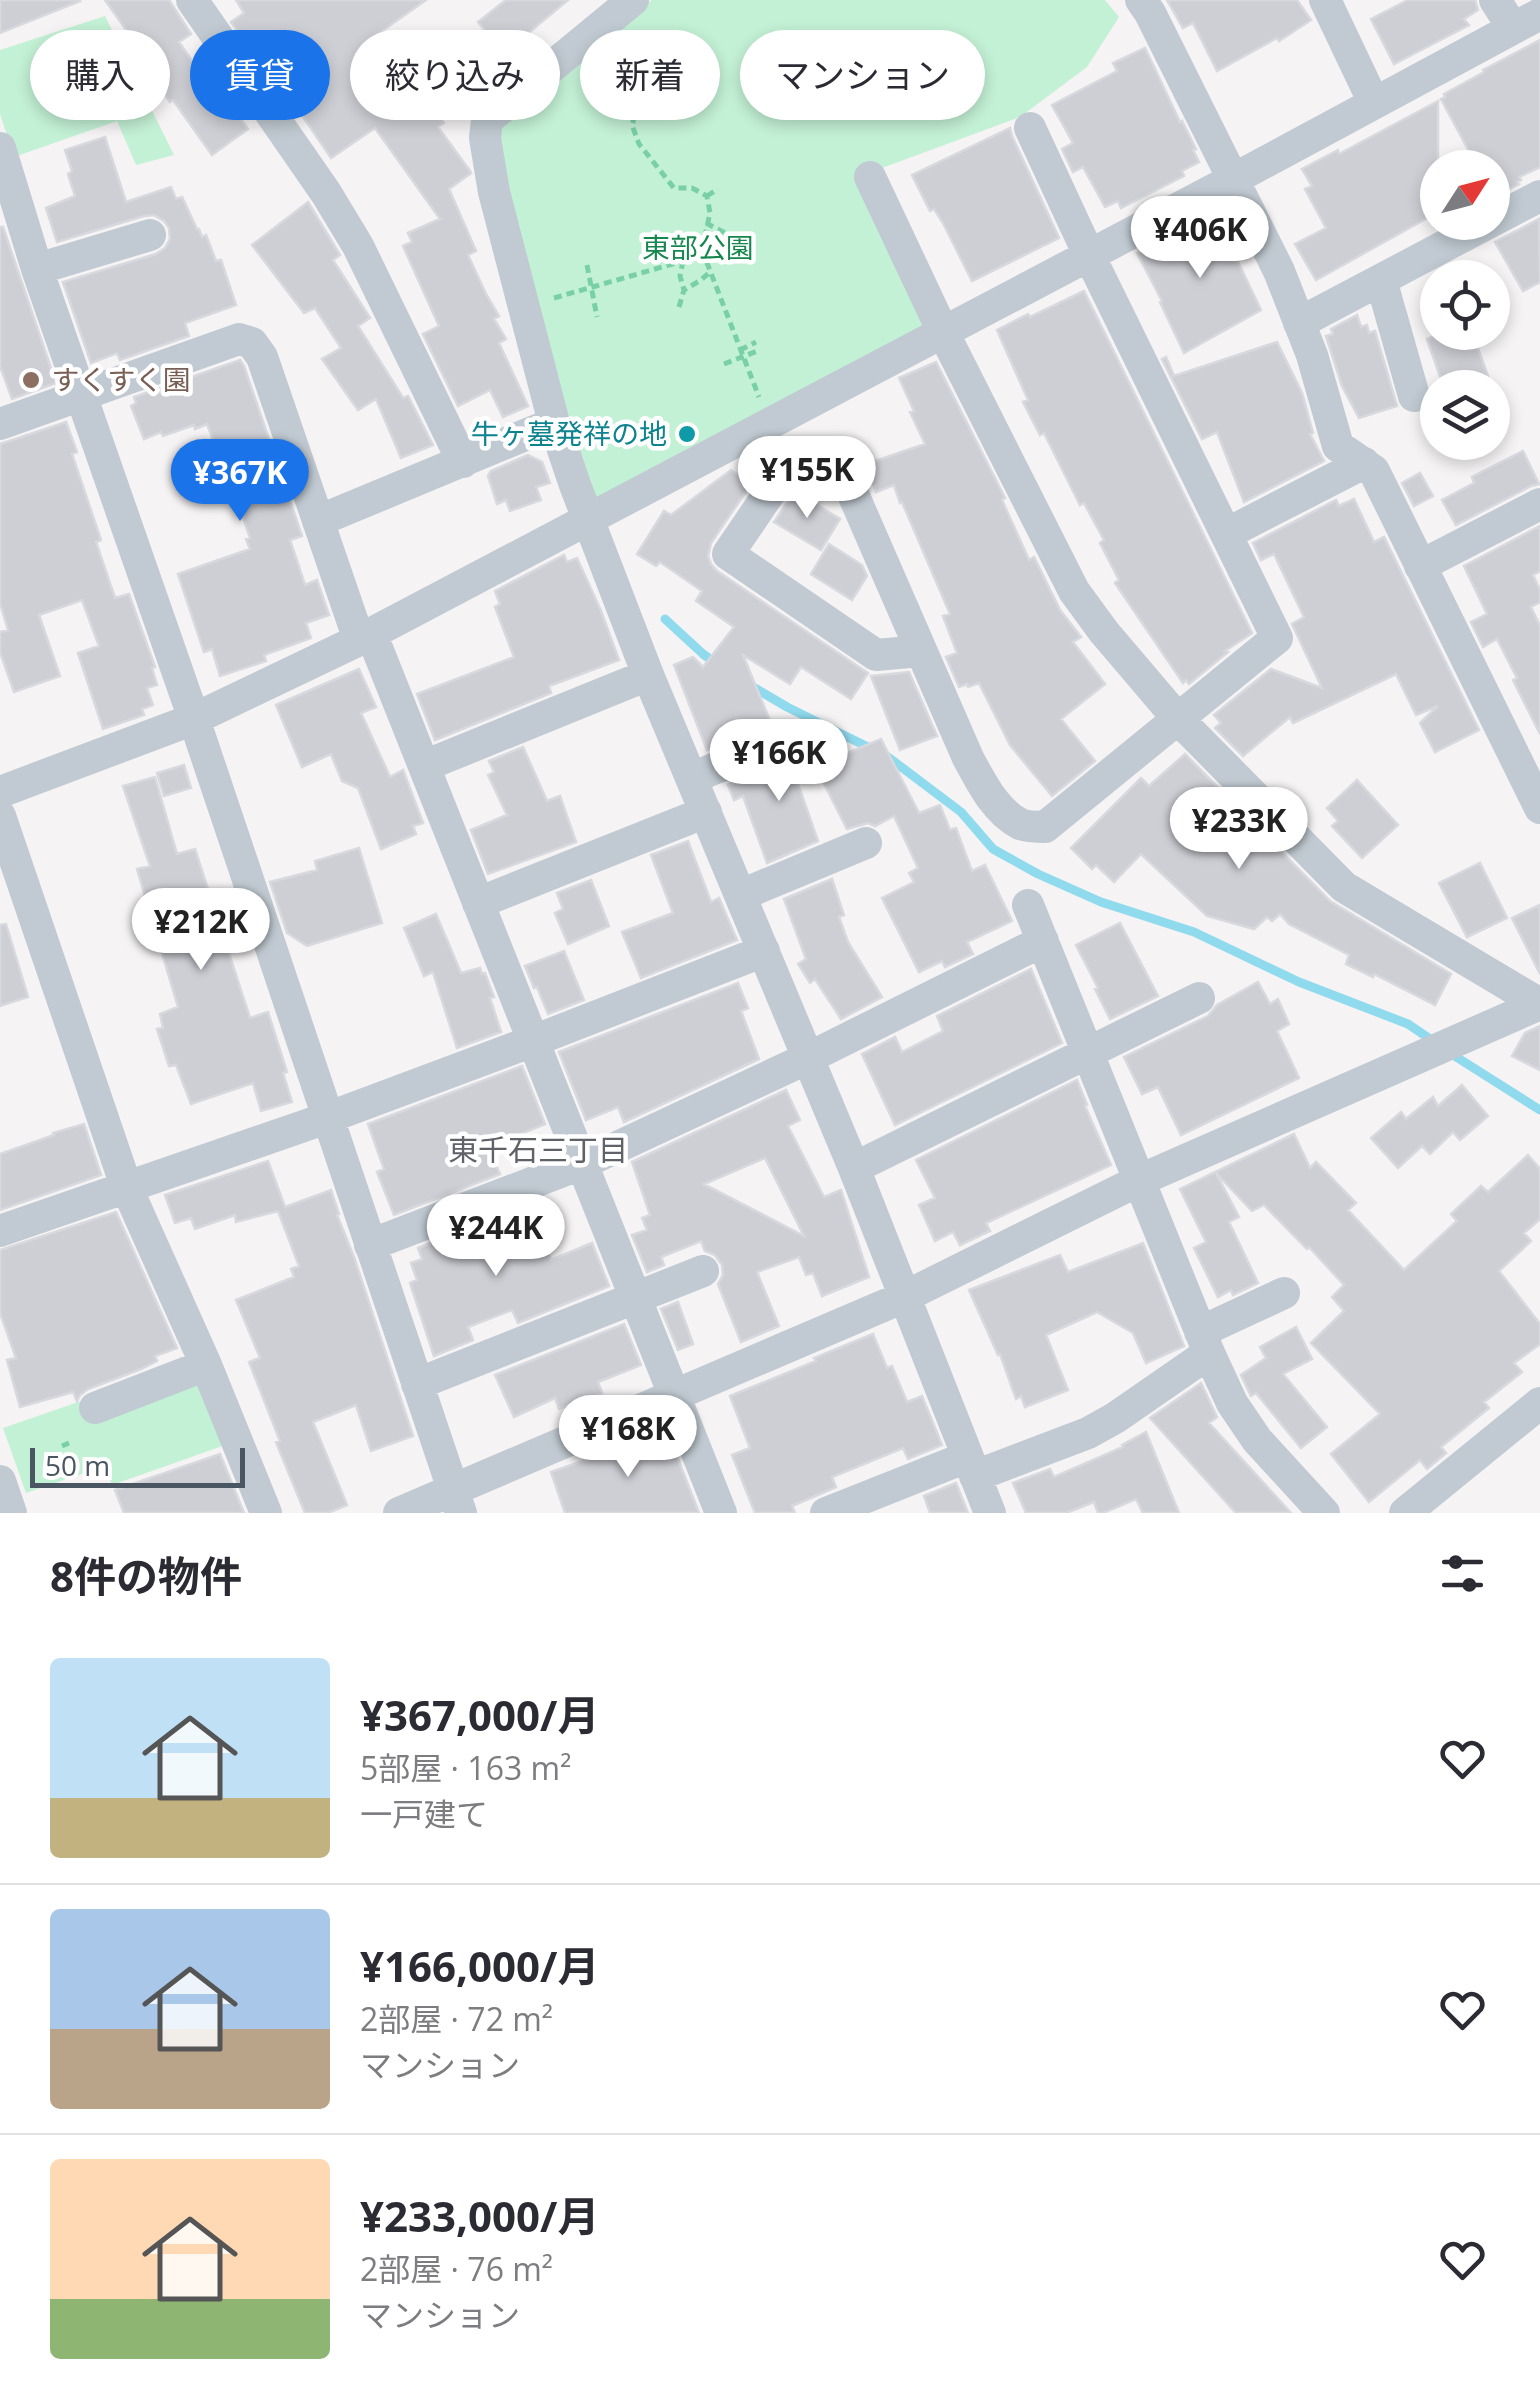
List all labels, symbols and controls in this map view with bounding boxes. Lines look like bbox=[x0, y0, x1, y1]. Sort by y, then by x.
chip: 購入 bbox=[30, 30, 170, 120]
chip: 賃貸 bbox=[190, 30, 330, 120]
chip: 絞り込み bbox=[350, 30, 560, 120]
chip: 新着 bbox=[580, 30, 720, 120]
chip: マンション bbox=[740, 30, 985, 120]
north arrow bbox=[1420, 150, 1510, 240]
map controls bbox=[1420, 150, 1510, 460]
pin: ¥406K bbox=[1130, 196, 1270, 281]
text: ¥406K bbox=[1153, 207, 1247, 250]
park label: 東部公園 bbox=[642, 228, 754, 266]
button: locate bbox=[1420, 260, 1510, 350]
place label: すくすく園 bbox=[51, 360, 191, 398]
marker: すくすく園 bbox=[20, 369, 42, 391]
button: layers bbox=[1420, 370, 1510, 460]
place label: 牛ヶ墓発祥の地 bbox=[471, 414, 667, 452]
marker: 牛ヶ墓発祥の地 bbox=[676, 423, 698, 445]
pin: ¥155K bbox=[737, 436, 877, 521]
pin: ¥367K bbox=[170, 439, 310, 524]
text: ¥155K bbox=[760, 447, 854, 490]
text: ¥367K bbox=[193, 450, 287, 493]
pin: ¥166K bbox=[709, 719, 849, 804]
text: ¥166K bbox=[732, 730, 826, 773]
pin: ¥233K bbox=[1169, 787, 1309, 872]
text: ¥233K bbox=[1192, 798, 1286, 841]
pin: ¥212K bbox=[131, 888, 271, 973]
text: ¥212K bbox=[154, 899, 248, 942]
district label: 東千石三丁目 bbox=[448, 1129, 628, 1170]
pin: ¥244K bbox=[426, 1194, 566, 1279]
text: ¥244K bbox=[449, 1205, 543, 1248]
pin: ¥168K bbox=[558, 1395, 698, 1480]
text: ¥168K bbox=[581, 1406, 675, 1449]
scale bar bbox=[30, 1443, 245, 1488]
text: 50 m bbox=[45, 1446, 110, 1484]
icon: filters bbox=[1435, 1546, 1490, 1601]
text: 8件の物件 bbox=[50, 1547, 242, 1604]
text: ¥367,000/月 bbox=[360, 1686, 599, 1743]
icon: home bbox=[130, 1698, 250, 1818]
icon: heart bbox=[1435, 1731, 1490, 1786]
text: 5部屋 · 163 m² bbox=[360, 1746, 571, 1789]
text: 一戸建て bbox=[360, 1792, 488, 1835]
text: ¥166,000/月 bbox=[360, 1937, 599, 1994]
icon: home bbox=[130, 1949, 250, 2069]
icon: heart bbox=[1435, 1982, 1490, 2037]
text: 2部屋 · 72 m² bbox=[360, 1997, 553, 2040]
text: マンション bbox=[360, 2043, 520, 2086]
text: ¥233,000/月 bbox=[360, 2187, 599, 2244]
icon: home bbox=[130, 2199, 250, 2319]
icon: heart bbox=[1435, 2232, 1490, 2287]
text: 2部屋 · 76 m² bbox=[360, 2247, 553, 2290]
text: マンション bbox=[360, 2293, 520, 2336]

